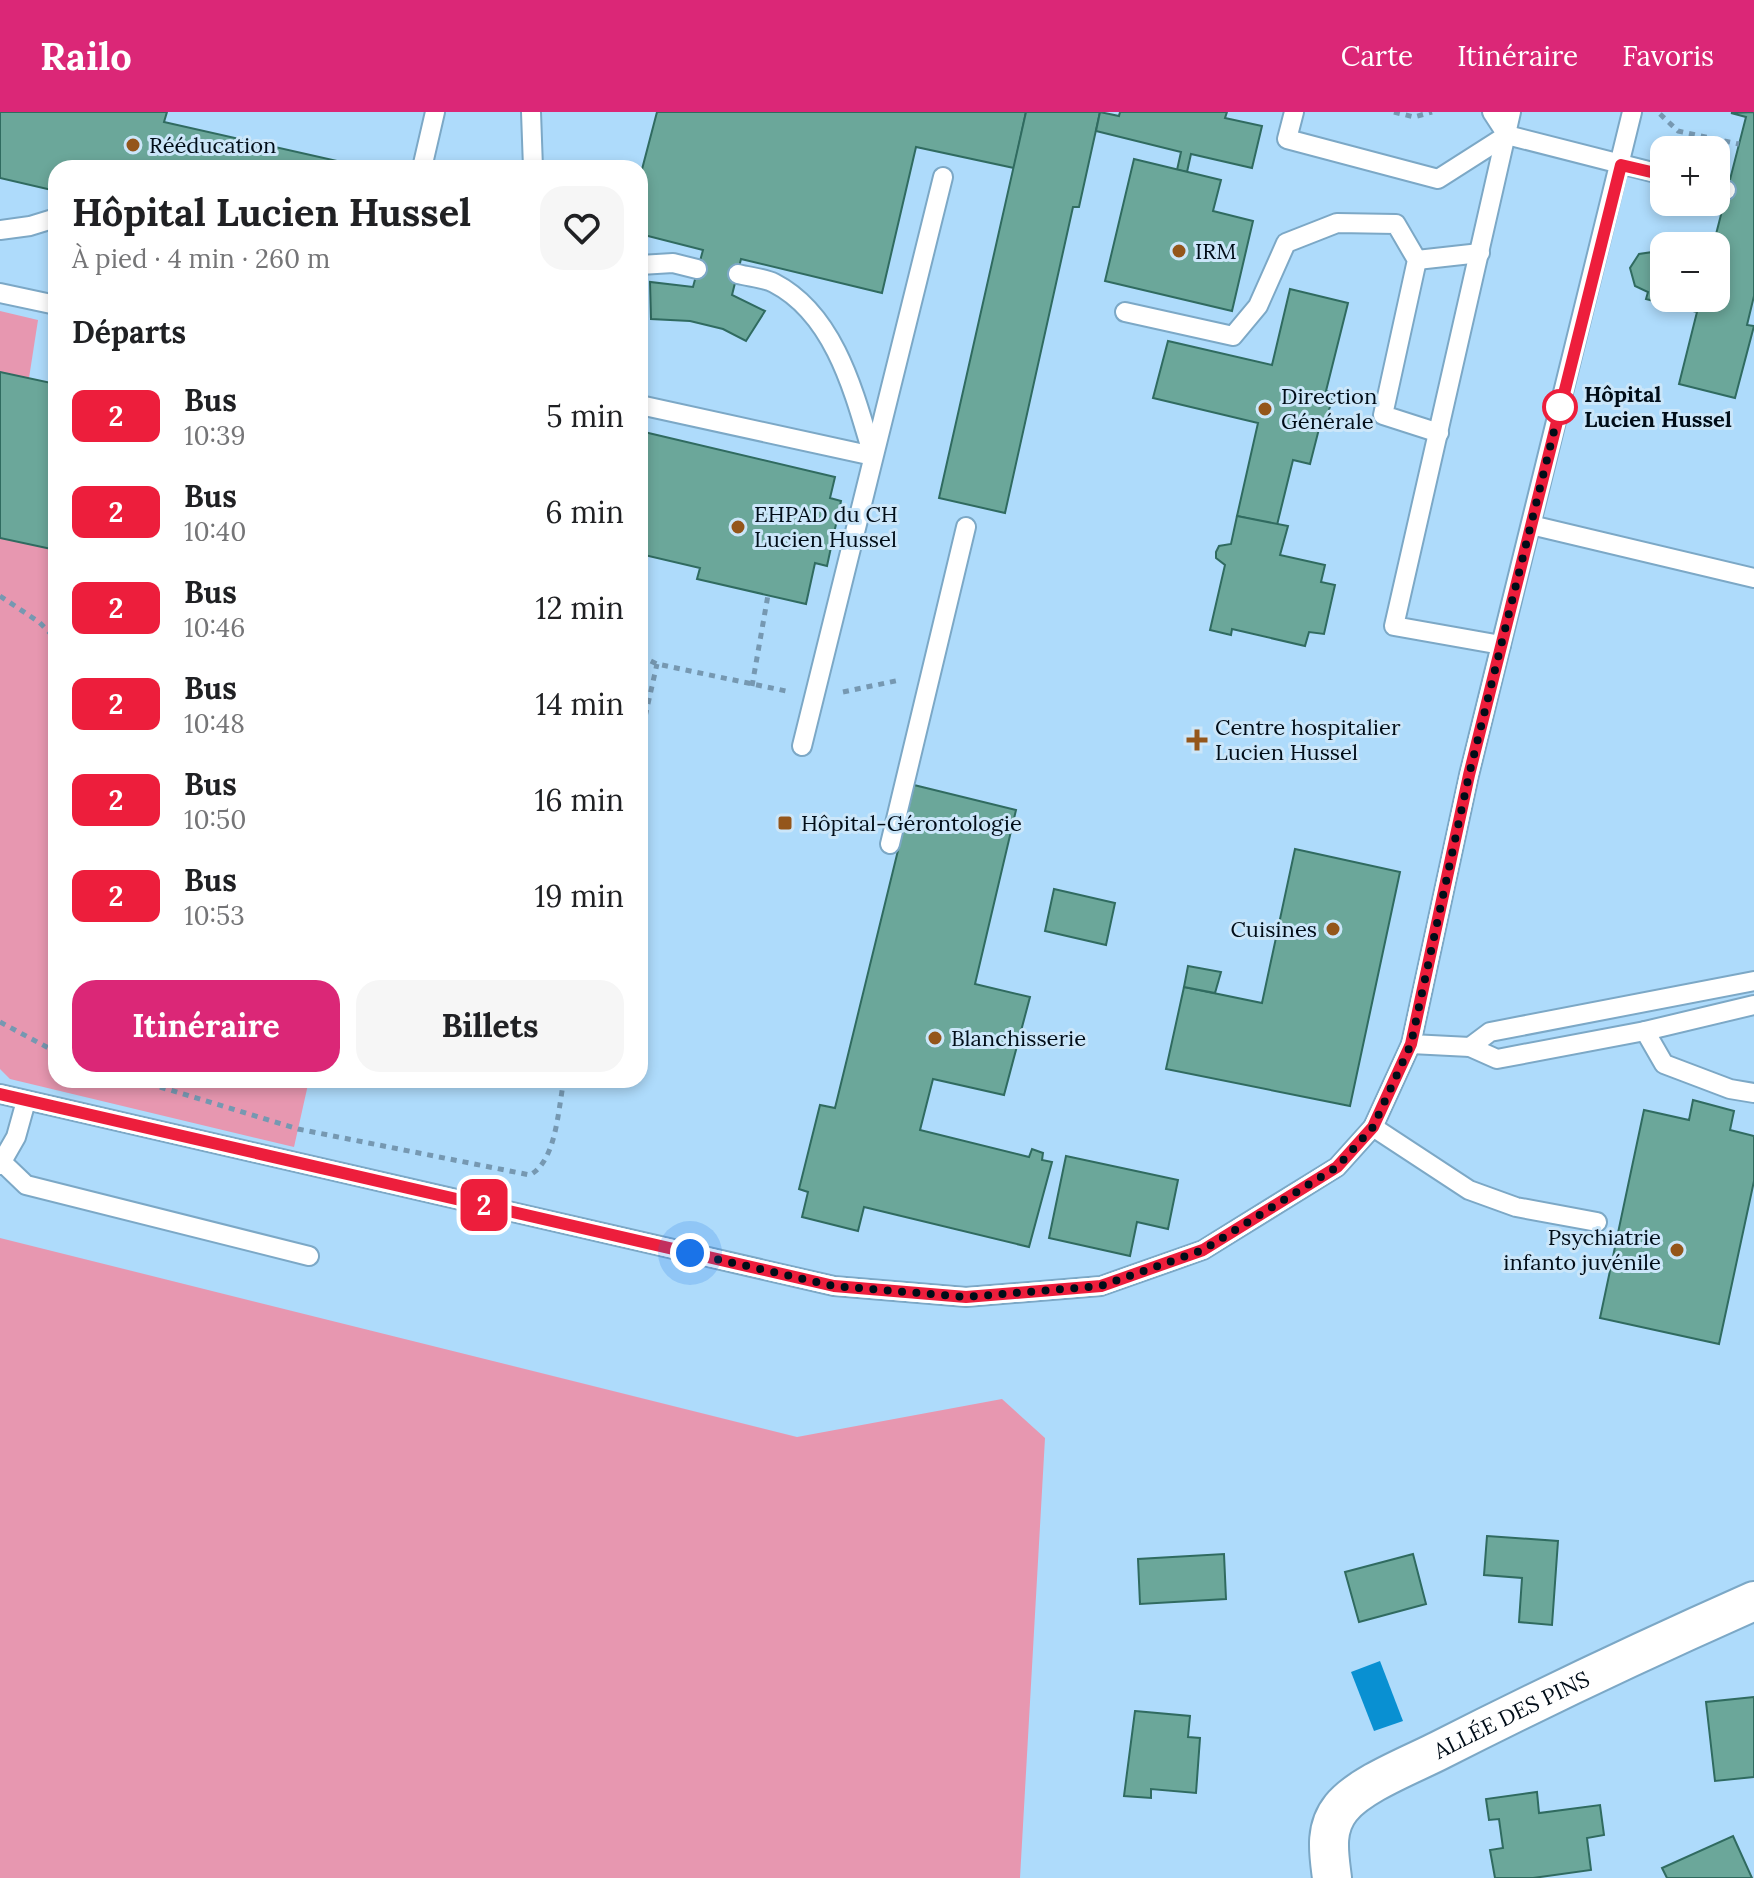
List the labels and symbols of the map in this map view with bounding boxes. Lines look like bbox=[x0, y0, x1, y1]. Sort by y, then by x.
place label: Rééducation bbox=[149, 131, 276, 159]
marker: Rééducation bbox=[124, 136, 142, 154]
place label: IRM bbox=[1195, 237, 1236, 265]
marker: IRM bbox=[1170, 242, 1188, 260]
place label: Hôpital Lucien Hussel bbox=[1584, 380, 1732, 433]
place label: Direction Générale bbox=[1281, 382, 1377, 435]
marker: Hôpital Lucien Hussel bbox=[1543, 390, 1577, 424]
marker: Direction Générale bbox=[1256, 400, 1274, 418]
place label: EHPAD du CH Lucien Hussel bbox=[754, 500, 898, 553]
marker: EHPAD du CH Lucien Hussel bbox=[729, 518, 747, 536]
place label: Centre hospitalier Lucien Hussel bbox=[1215, 713, 1401, 766]
marker: Centre hospitalier Lucien Hussel bbox=[1186, 729, 1208, 751]
place label: Hôpital-Gérontologie bbox=[801, 809, 1022, 837]
marker: Hôpital-Gérontologie bbox=[776, 814, 794, 832]
place label: Cuisines bbox=[1230, 915, 1317, 943]
marker: Cuisines bbox=[1324, 920, 1342, 938]
place label: Blanchisserie bbox=[951, 1024, 1086, 1052]
marker: Blanchisserie bbox=[926, 1029, 944, 1047]
line badge: 2 bbox=[458, 1179, 510, 1231]
place label: Psychiatrie infanto juvénile bbox=[1503, 1223, 1661, 1276]
your location bbox=[670, 1233, 710, 1273]
marker: Psychiatrie infanto juvénile bbox=[1668, 1241, 1686, 1259]
street label: ALLÉE DES PINS bbox=[1428, 1665, 1594, 1765]

